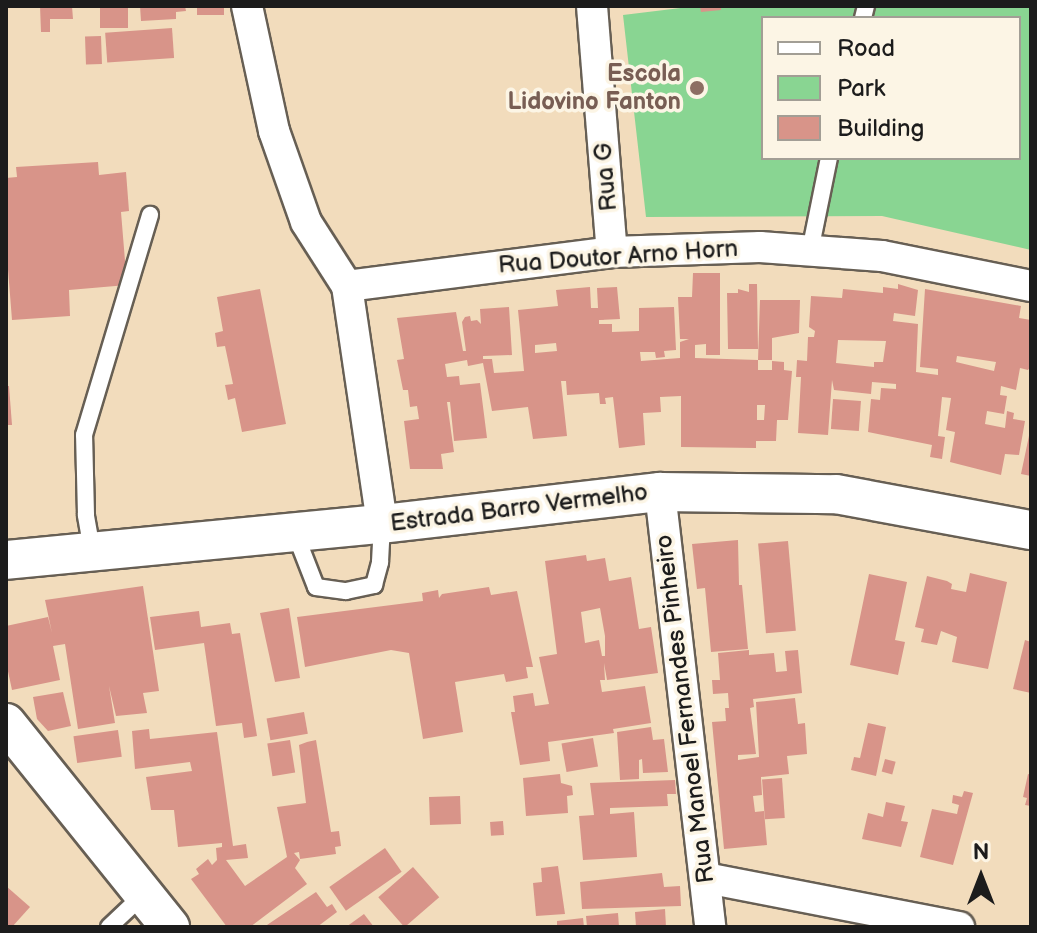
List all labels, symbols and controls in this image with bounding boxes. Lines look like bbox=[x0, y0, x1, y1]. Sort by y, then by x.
legend bbox=[761, 16, 1021, 160]
text: Road bbox=[837, 34, 895, 63]
place label: Escola Lidovino Fanton bbox=[507, 60, 681, 116]
text: Park bbox=[837, 74, 885, 103]
marker: Escola Lidovino Fanton bbox=[688, 79, 706, 97]
text: Building bbox=[837, 114, 924, 143]
street label: Rua G bbox=[589, 142, 623, 212]
street label: Rua Doutor Arno Horn bbox=[497, 234, 739, 280]
street label: Estrada Barro Vermelho bbox=[388, 478, 650, 538]
street label: Rua Manoel Fernandes Pinheiro bbox=[649, 533, 721, 885]
north arrow bbox=[941, 837, 1021, 917]
text: N bbox=[973, 839, 989, 866]

